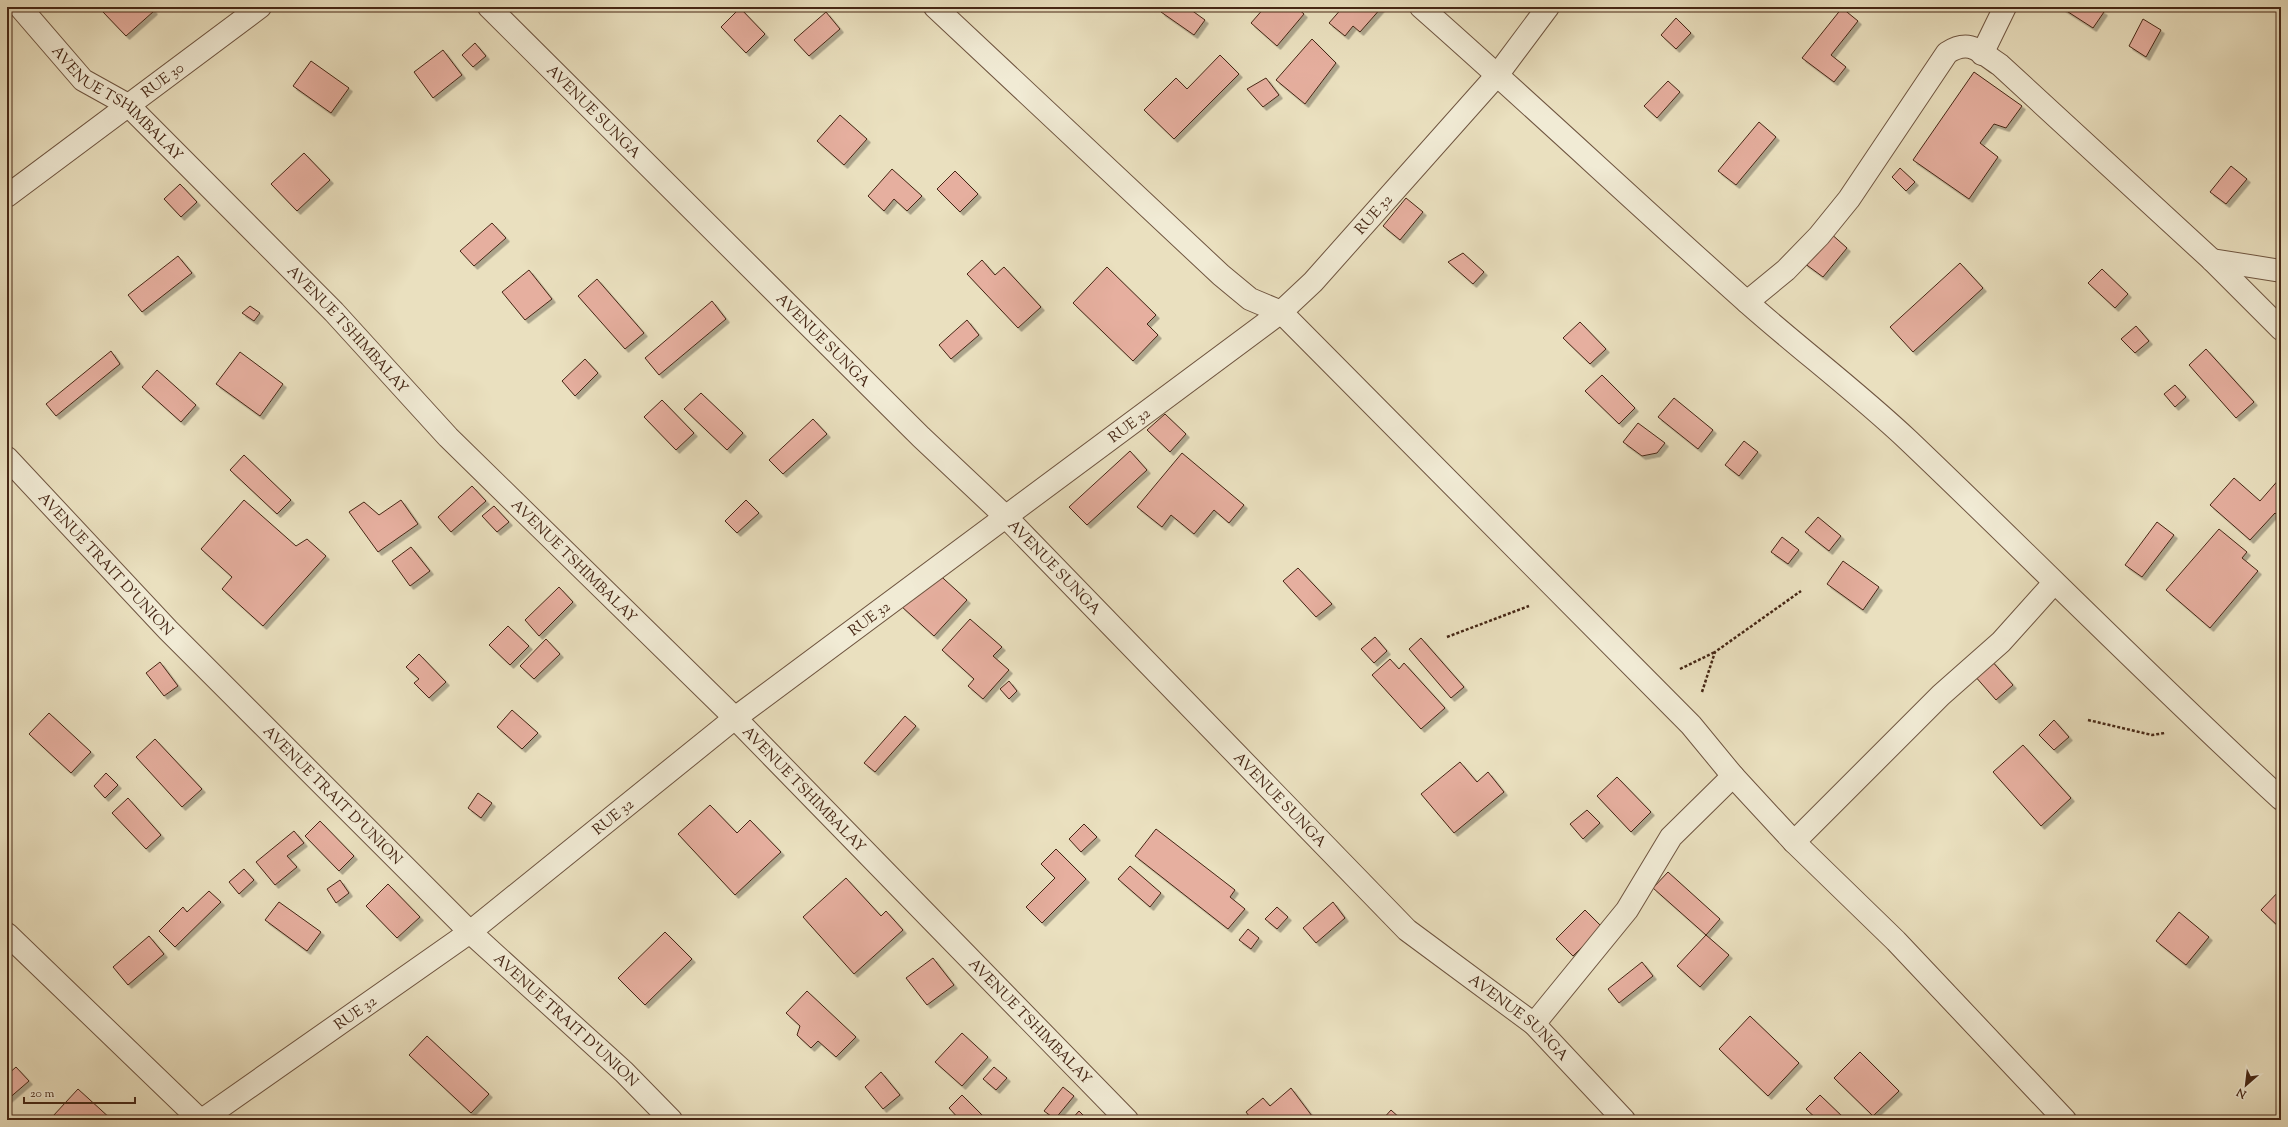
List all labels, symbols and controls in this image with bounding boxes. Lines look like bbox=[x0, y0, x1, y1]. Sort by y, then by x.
street label: AVENUE TSHIMBALAY bbox=[46, 42, 187, 166]
street label: RUE 30 bbox=[138, 58, 189, 104]
street label: AVENUE SUNGA bbox=[541, 61, 645, 164]
street label: RUE 32 bbox=[1351, 190, 1398, 240]
street label: AVENUE TSHIMBALAY bbox=[282, 261, 413, 399]
street label: AVENUE SUNGA bbox=[771, 289, 874, 393]
street label: RUE 32 bbox=[1105, 404, 1155, 449]
street label: AVENUE TRAIT D'UNION bbox=[33, 489, 177, 641]
street label: AVENUE TSHIMBALAY bbox=[506, 495, 641, 629]
street label: AVENUE SUNGA bbox=[1002, 516, 1105, 620]
street label: RUE 32 bbox=[845, 597, 895, 642]
street label: AVENUE TRAIT D'UNION bbox=[258, 722, 406, 871]
street label: AVENUE TSHIMBALAY bbox=[737, 722, 870, 858]
street label: AVENUE SUNGA bbox=[1228, 748, 1330, 853]
street label: RUE 32 bbox=[589, 795, 639, 841]
street label: AVENUE TRAIT D'UNION bbox=[488, 949, 642, 1093]
street label: AVENUE TSHIMBALAY bbox=[963, 954, 1096, 1090]
street label: AVENUE SUNGA bbox=[1464, 970, 1573, 1066]
street label: RUE 32 bbox=[330, 992, 381, 1036]
north arrow bbox=[2226, 1065, 2266, 1105]
scale bar bbox=[24, 1079, 135, 1105]
text: N bbox=[2234, 1084, 2250, 1103]
text: 20 m bbox=[30, 1085, 55, 1103]

